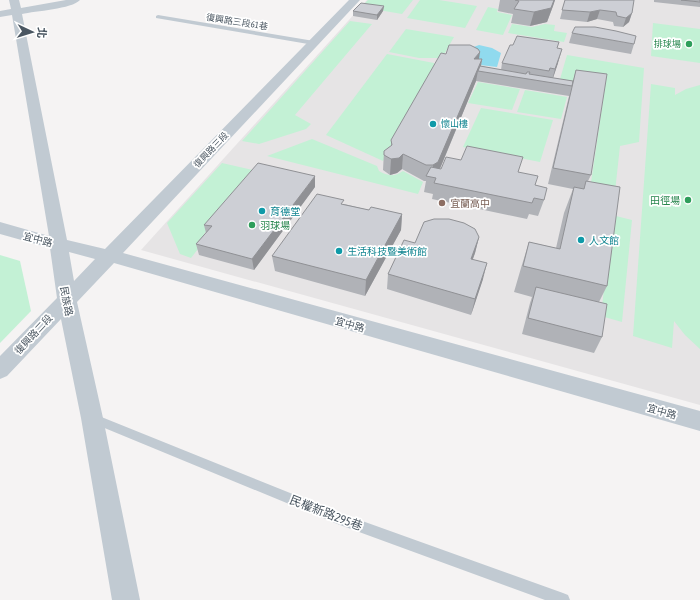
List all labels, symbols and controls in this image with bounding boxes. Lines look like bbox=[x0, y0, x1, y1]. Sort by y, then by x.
north arrow bbox=[12, 12, 52, 52]
street label: 復興路三段61巷 bbox=[205, 12, 269, 32]
text: 北 bbox=[36, 27, 48, 39]
place label: 排球場 bbox=[654, 39, 681, 49]
marker: 排球場 bbox=[684, 39, 694, 49]
marker: 懷山樓 bbox=[428, 119, 438, 129]
place label: 懷山樓 bbox=[441, 119, 468, 129]
street label: 復興路三段 bbox=[192, 130, 230, 170]
place label: 田徑場 bbox=[650, 195, 680, 206]
marker: 田徑場 bbox=[683, 195, 693, 205]
marker: 宜蘭高中 bbox=[437, 198, 447, 208]
place label: 宜蘭高中 bbox=[450, 198, 490, 209]
marker: 育德堂 bbox=[257, 206, 267, 216]
place label: 育德堂 bbox=[270, 206, 300, 217]
marker: 羽球場 bbox=[247, 220, 257, 230]
place label: 羽球場 bbox=[260, 220, 290, 231]
street label: 宜中路 bbox=[22, 230, 54, 249]
marker: 人文館 bbox=[576, 235, 586, 245]
place label: 人文館 bbox=[589, 235, 619, 246]
marker: 生活科技暨美術館 bbox=[334, 246, 344, 256]
place label: 生活科技暨美術館 bbox=[347, 246, 427, 257]
street label: 民族路 bbox=[58, 285, 75, 317]
street label: 復興路二段 bbox=[12, 312, 54, 356]
street label: 宜中路 bbox=[334, 315, 366, 334]
street label: 宜中路 bbox=[646, 402, 678, 421]
street label: 民權新路295巷 bbox=[288, 493, 364, 533]

